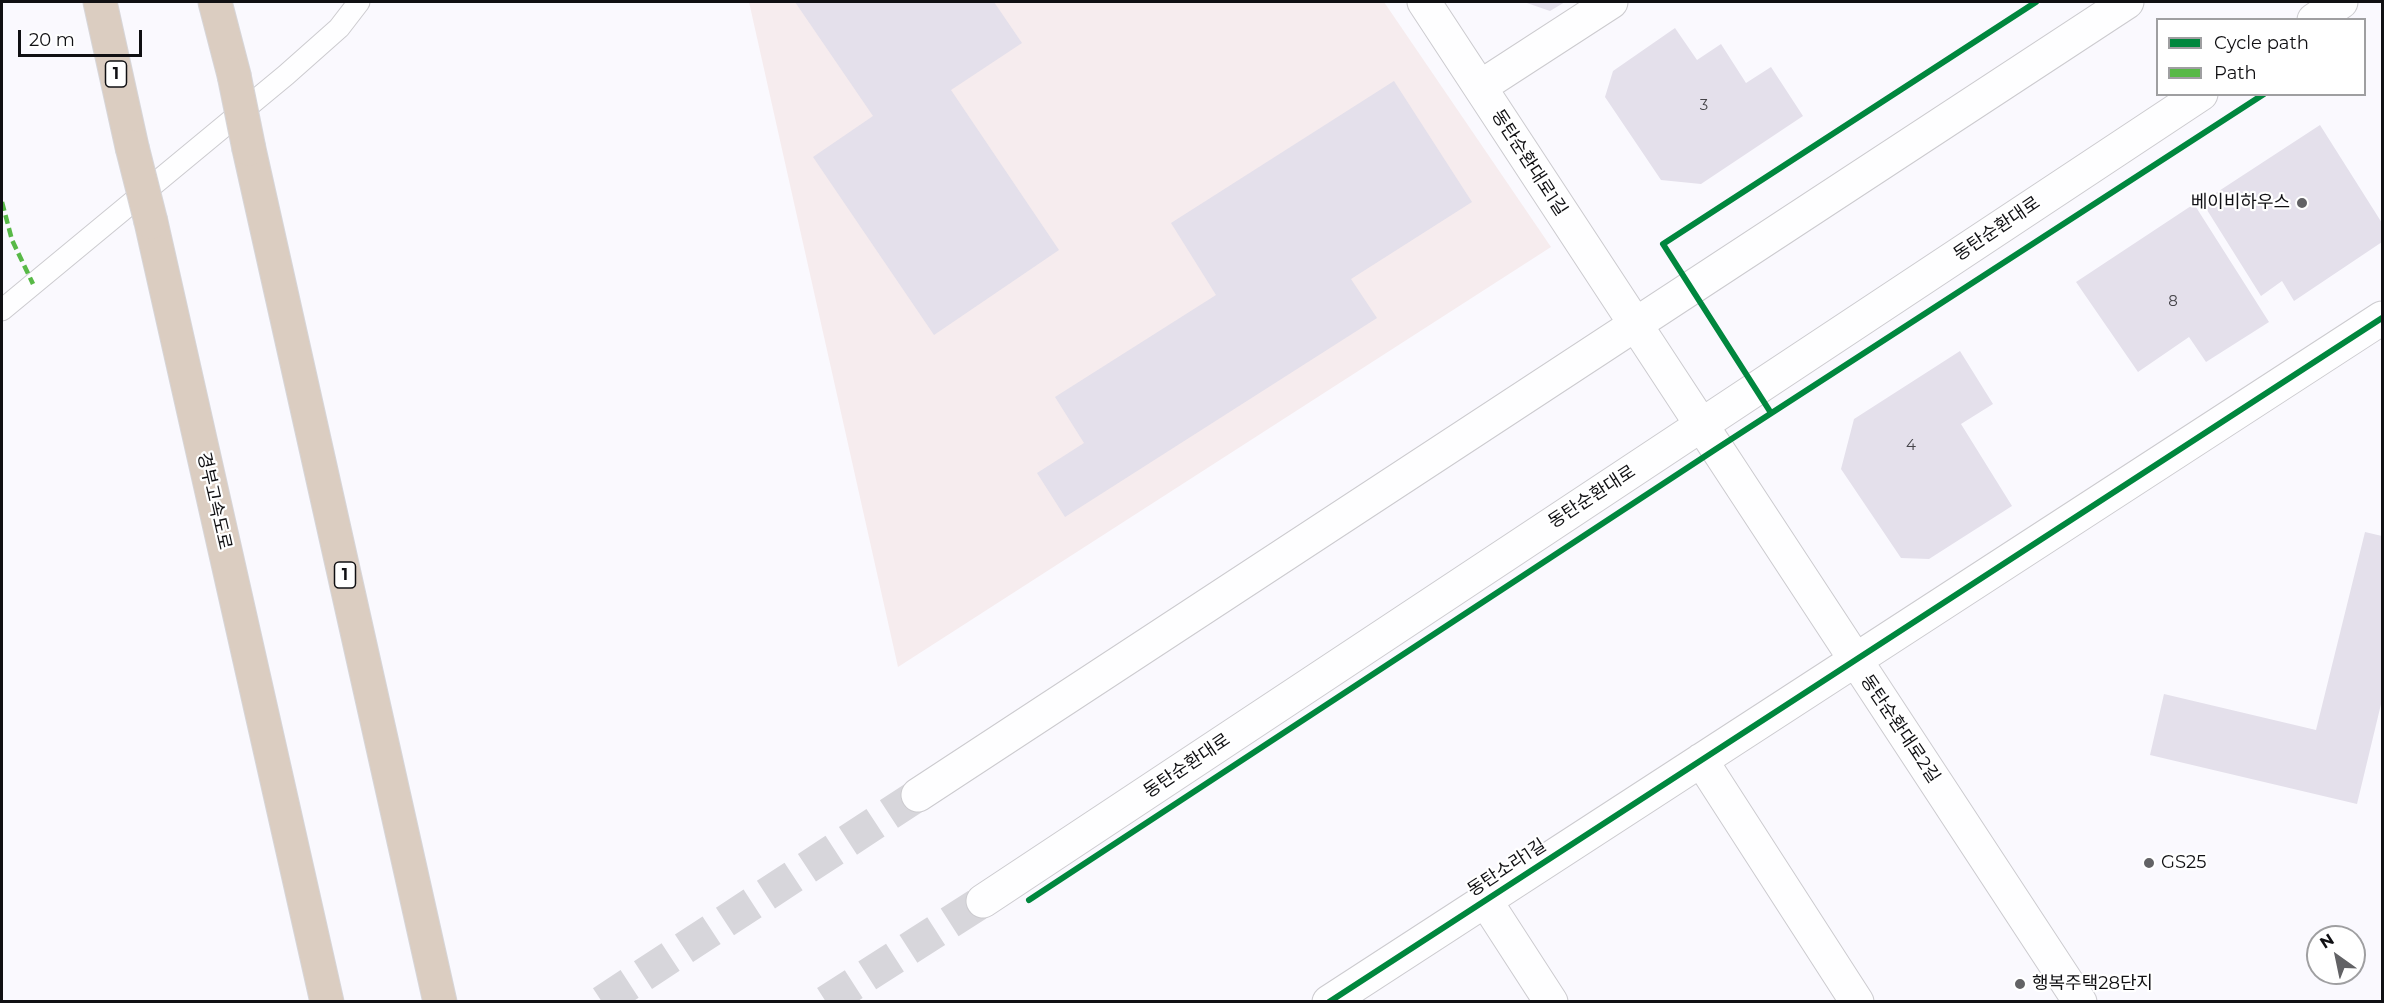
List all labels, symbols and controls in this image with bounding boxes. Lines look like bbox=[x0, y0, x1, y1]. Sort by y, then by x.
scale bar bbox=[21, 18, 146, 56]
legend bbox=[2156, 18, 2366, 96]
text: 20 m bbox=[29, 29, 75, 51]
text: Cycle path bbox=[2214, 32, 2309, 54]
road number: 1 bbox=[106, 61, 126, 87]
text: Path bbox=[2214, 62, 2257, 84]
house number: 3 bbox=[1700, 97, 1708, 115]
street label: 동탄순환대로1길 bbox=[1487, 106, 1571, 220]
street label: 동탄순환대로 bbox=[1950, 192, 2044, 266]
place label: 베이비하우스 bbox=[2191, 192, 2290, 214]
marker: 베이비하우스 bbox=[2295, 196, 2309, 210]
house number: 8 bbox=[2168, 293, 2178, 311]
house number: 4 bbox=[1906, 437, 1916, 455]
street label: 경부고속도로 bbox=[192, 450, 236, 552]
street label: 동탄순환대로 bbox=[1544, 461, 1640, 533]
road number: 1 bbox=[334, 562, 356, 588]
street label: 동탄순환대로2길 bbox=[1856, 671, 1944, 787]
street label: 동탄순환대로 bbox=[1140, 729, 1234, 803]
street label: 동탄소라1길 bbox=[1464, 835, 1550, 901]
place label: GS25 bbox=[2161, 852, 2206, 874]
marker: GS25 bbox=[2142, 856, 2156, 870]
north arrow bbox=[2306, 925, 2366, 985]
text: N bbox=[2316, 930, 2338, 953]
place label: 행복주택28단지 bbox=[2032, 973, 2153, 995]
marker: 행복주택28단지 bbox=[2013, 977, 2027, 991]

